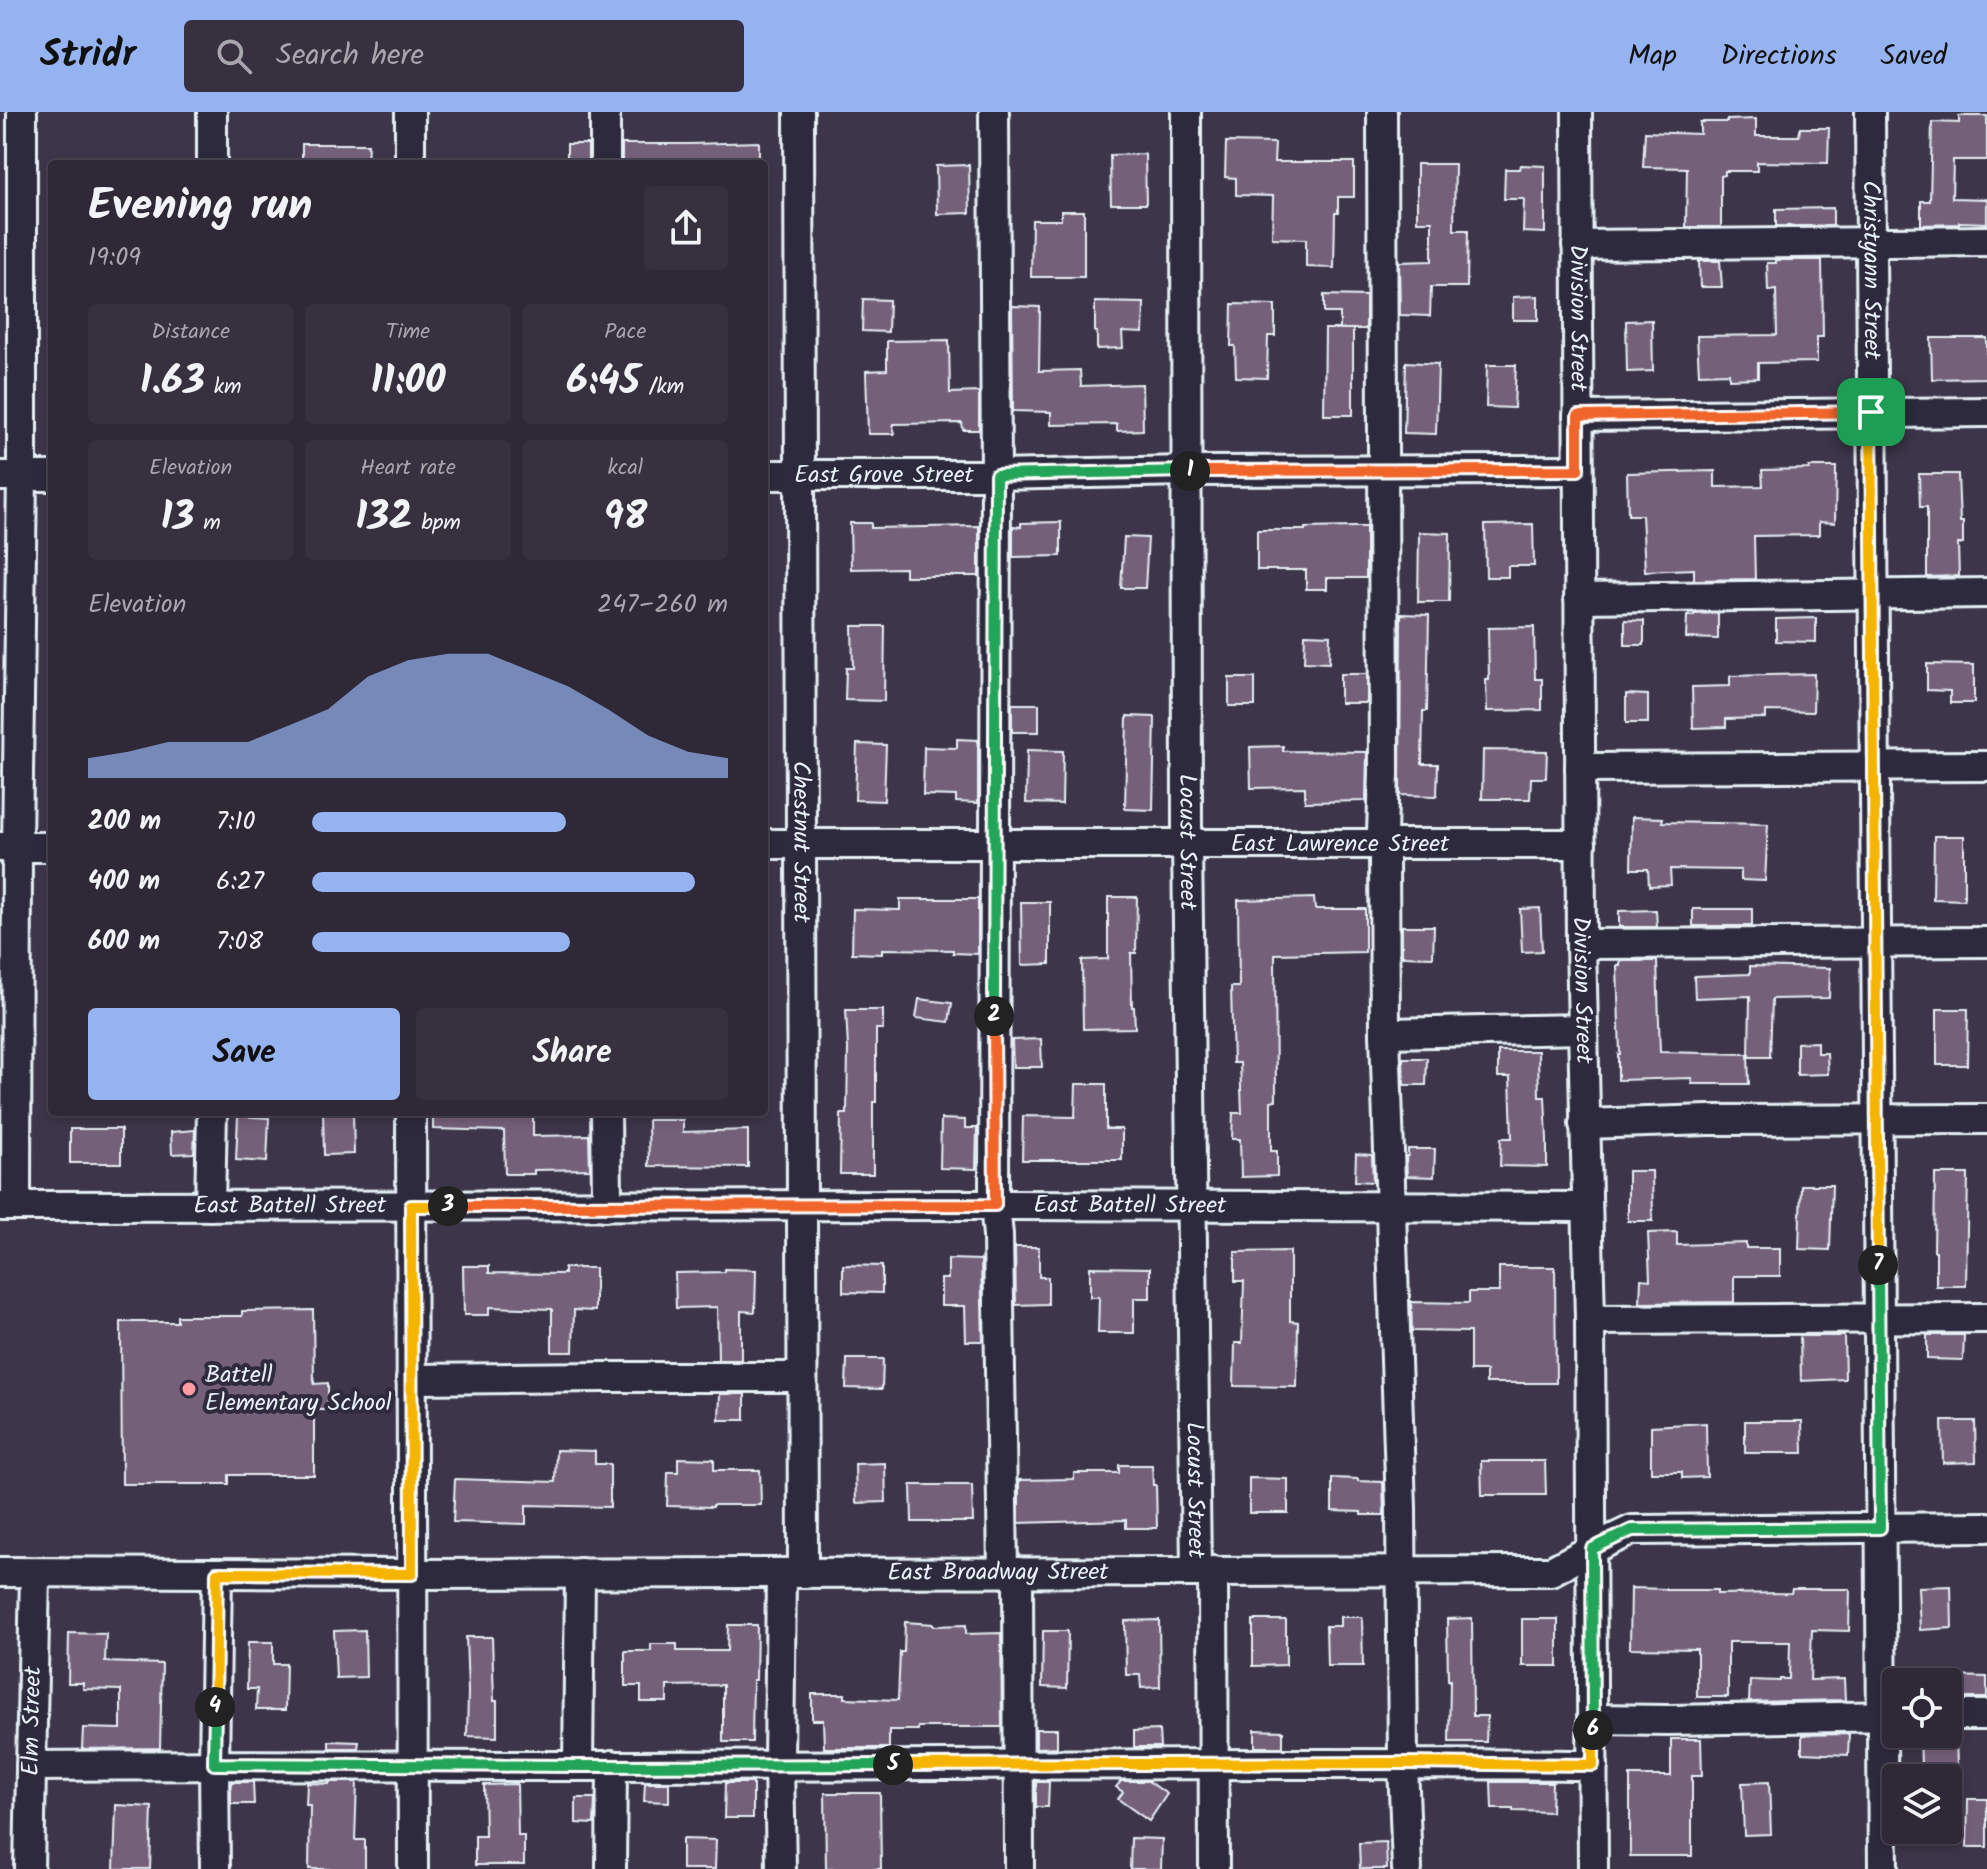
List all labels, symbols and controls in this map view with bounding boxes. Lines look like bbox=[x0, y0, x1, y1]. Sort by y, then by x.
search box bbox=[184, 20, 744, 92]
text: Stridr bbox=[40, 26, 136, 86]
text: Search here bbox=[276, 32, 424, 80]
icon: search bbox=[212, 34, 256, 78]
text: Map bbox=[1628, 34, 1677, 79]
text: Directions bbox=[1721, 34, 1837, 79]
text: Saved bbox=[1881, 34, 1947, 79]
text: Evening run bbox=[88, 172, 312, 242]
street label: Christyann Street bbox=[1851, 180, 1891, 360]
button: share bbox=[644, 186, 728, 270]
text: 19:09 bbox=[88, 237, 141, 279]
street label: Division Street bbox=[1558, 244, 1598, 392]
text: Distance bbox=[151, 315, 230, 350]
text: Time bbox=[386, 315, 430, 350]
text: Pace bbox=[604, 315, 646, 350]
text: 1.63 bbox=[140, 350, 205, 414]
text: 11:00 bbox=[370, 350, 446, 414]
text: 6:45 bbox=[566, 350, 640, 414]
text: km bbox=[205, 370, 242, 405]
text: /km bbox=[640, 370, 684, 405]
pin bbox=[1837, 378, 1905, 446]
icon: arrive bbox=[1849, 390, 1893, 434]
text: Elevation bbox=[149, 451, 232, 486]
text: Heart rate bbox=[360, 451, 456, 486]
text: kcal bbox=[607, 451, 643, 486]
pin: 1 bbox=[1170, 451, 1210, 491]
text: 1 bbox=[1187, 453, 1193, 488]
street label: East Grove Street bbox=[794, 456, 974, 495]
text: 13 bbox=[161, 486, 194, 550]
text: 132 bbox=[355, 486, 412, 550]
text: 98 bbox=[603, 486, 647, 550]
text: m bbox=[194, 506, 221, 541]
text: bpm bbox=[412, 506, 461, 541]
text: Elevation bbox=[88, 584, 186, 626]
text: 247–260 m bbox=[597, 584, 728, 626]
street label: Chestnut Street bbox=[781, 761, 821, 924]
street label: Locust Street bbox=[1167, 774, 1207, 911]
text: 200 m bbox=[88, 801, 161, 843]
text: 7:10 bbox=[216, 801, 256, 843]
street label: East Lawrence Street bbox=[1231, 825, 1450, 864]
text: 400 m bbox=[88, 861, 160, 903]
text: 6:27 bbox=[216, 861, 264, 903]
street label: Division Street bbox=[1561, 916, 1603, 1065]
text: 600 m bbox=[88, 921, 160, 963]
text: 7:08 bbox=[216, 921, 263, 963]
pin: 2 bbox=[974, 996, 1014, 1036]
text: 2 bbox=[988, 998, 1000, 1033]
button: Save bbox=[88, 1008, 400, 1100]
button: Share bbox=[416, 1008, 728, 1100]
street label: East Battell Street bbox=[194, 1186, 387, 1225]
pin: 3 bbox=[428, 1186, 468, 1226]
street label: East Battell Street bbox=[1034, 1186, 1227, 1225]
text: 3 bbox=[442, 1188, 454, 1223]
pin: 7 bbox=[1858, 1245, 1898, 1285]
text: 7 bbox=[1873, 1247, 1883, 1282]
place label: Battell Elementary School bbox=[205, 1356, 392, 1423]
marker: Battell Elementary School bbox=[180, 1380, 198, 1398]
street label: Locust Street bbox=[1175, 1422, 1215, 1559]
street label: East Broadway Street bbox=[887, 1553, 1109, 1592]
street label: Elm Street bbox=[11, 1665, 53, 1776]
map controls bbox=[1882, 1668, 1962, 1844]
button: locate bbox=[1882, 1668, 1962, 1748]
pin: 4 bbox=[195, 1687, 235, 1727]
text: 4 bbox=[209, 1689, 221, 1724]
pin: 6 bbox=[1573, 1710, 1613, 1750]
text: 6 bbox=[1587, 1712, 1599, 1747]
pin: 5 bbox=[873, 1745, 913, 1785]
text: 5 bbox=[887, 1747, 899, 1782]
button: layers bbox=[1882, 1764, 1962, 1844]

